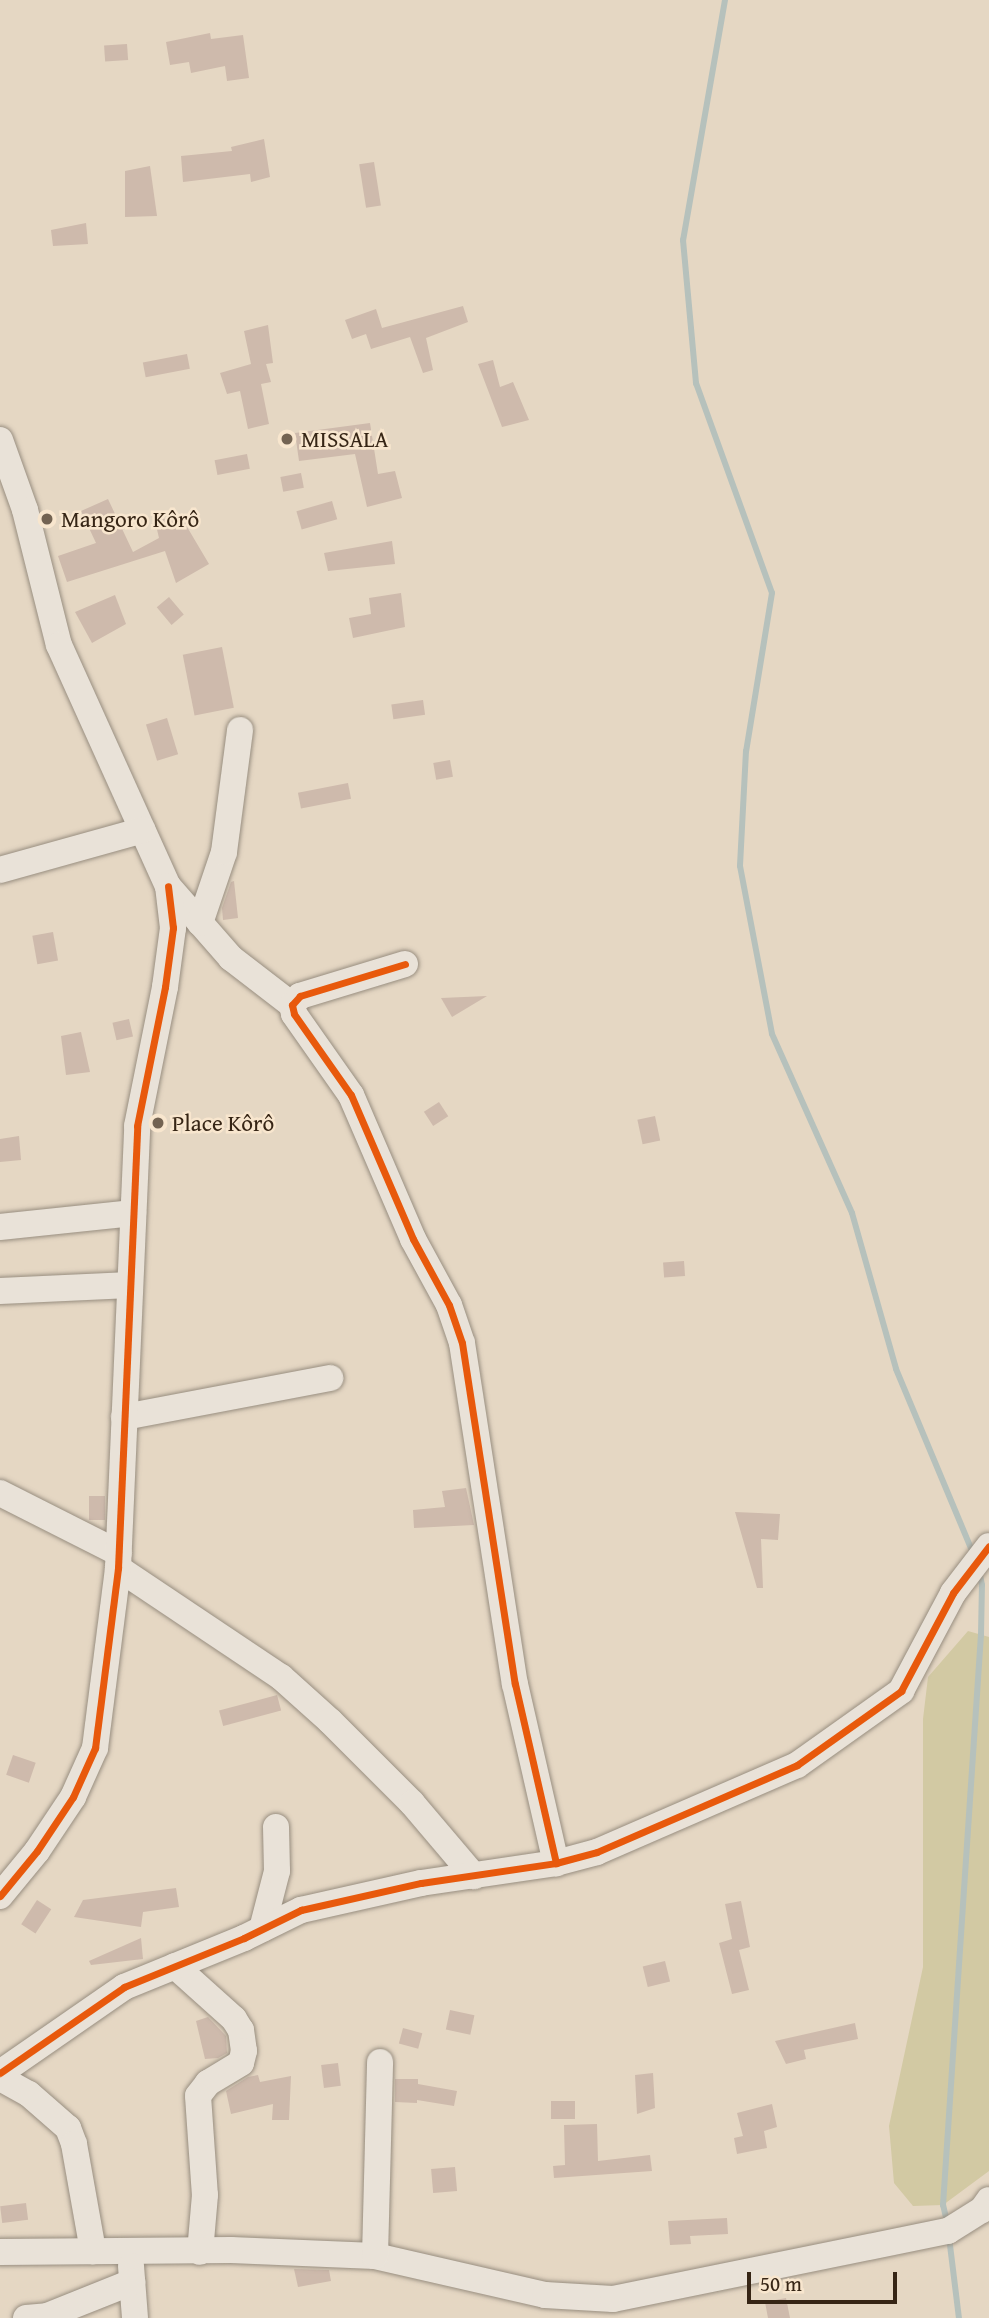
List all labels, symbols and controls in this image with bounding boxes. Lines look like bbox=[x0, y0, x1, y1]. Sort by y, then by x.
place label: MISSALA bbox=[301, 425, 388, 453]
marker: MISSALA bbox=[279, 431, 295, 447]
place label: Mangoro Kôrô bbox=[61, 505, 199, 533]
marker: Mangoro Kôrô bbox=[39, 511, 55, 527]
place label: Place Kôrô bbox=[172, 1109, 274, 1137]
marker: Place Kôrô bbox=[150, 1115, 166, 1131]
scale bar bbox=[751, 2258, 902, 2302]
text: 50 m bbox=[760, 2268, 802, 2299]

